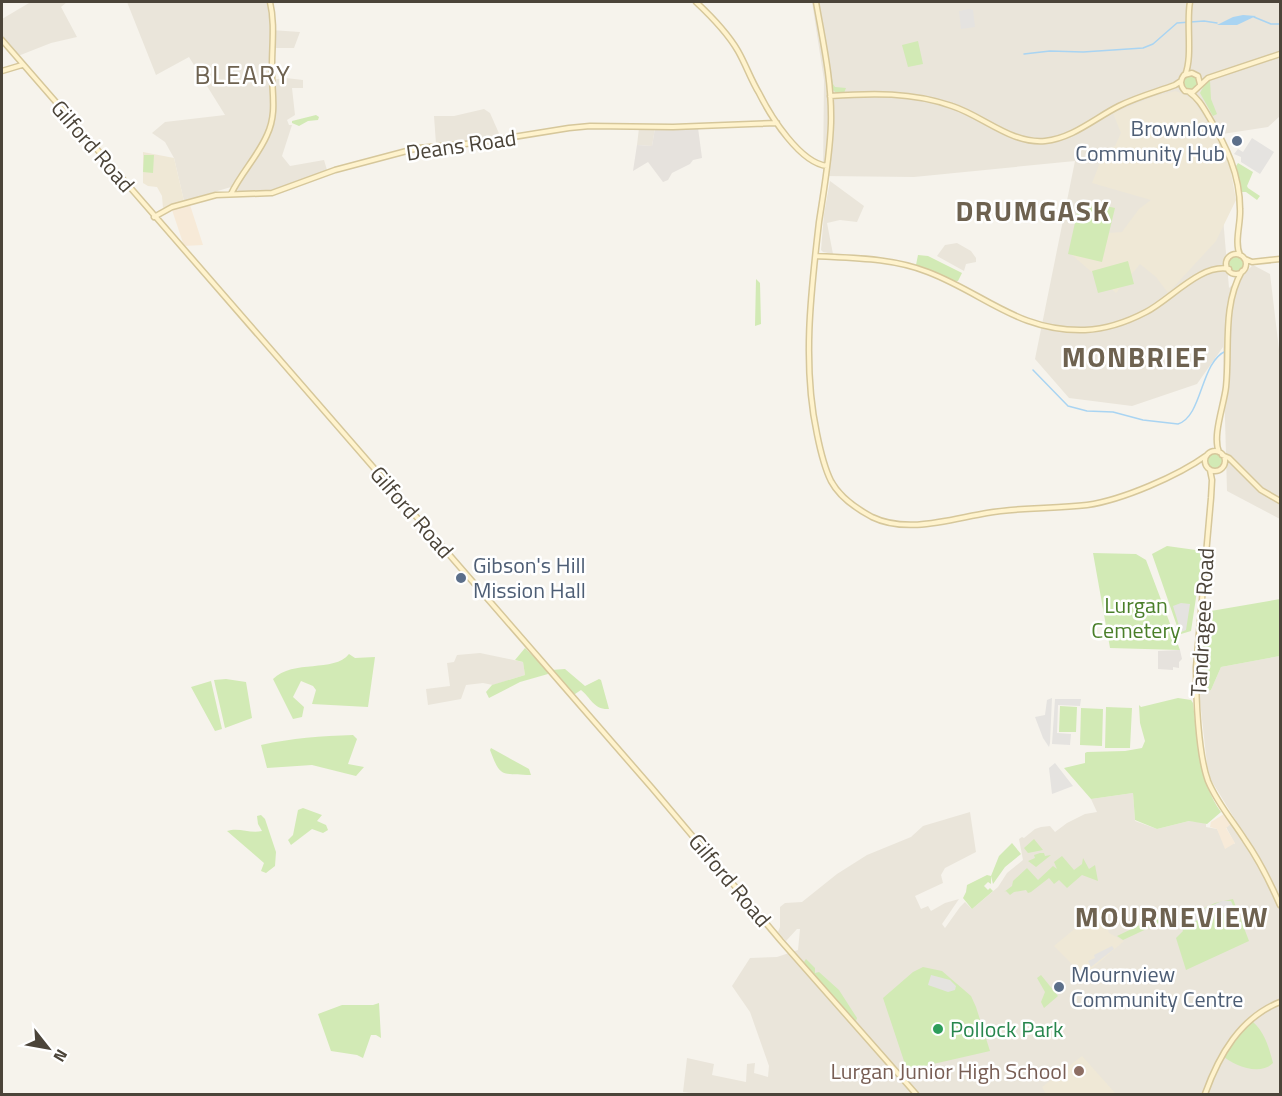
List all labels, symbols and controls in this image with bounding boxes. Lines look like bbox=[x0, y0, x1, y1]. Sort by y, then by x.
district label: BLEARY bbox=[195, 55, 291, 94]
street label: Gilford Road bbox=[43, 92, 143, 200]
place label: Brownlow Community Hub bbox=[1075, 111, 1225, 170]
street label: Deans Road bbox=[404, 120, 518, 170]
marker: Brownlow Community Hub bbox=[1230, 134, 1244, 148]
district label: DRUMGASK bbox=[955, 189, 1111, 232]
district label: MONBRIEF bbox=[1062, 335, 1208, 378]
street label: Gilford Road bbox=[362, 458, 462, 566]
street label: Tandragee Road bbox=[1181, 547, 1223, 697]
place label: Gibson's Hill Mission Hall bbox=[473, 548, 586, 607]
marker: Gibson's Hill Mission Hall bbox=[454, 571, 468, 585]
park label: Lurgan Cemetery bbox=[1091, 588, 1181, 647]
street label: Gilford Road bbox=[680, 826, 780, 934]
district label: MOURNEVIEW bbox=[1075, 895, 1269, 938]
place label: Mournview Community Centre bbox=[1071, 957, 1243, 1016]
marker: Mournview Community Centre bbox=[1052, 980, 1066, 994]
place label: Pollock Park bbox=[950, 1012, 1064, 1046]
north arrow bbox=[18, 1018, 78, 1078]
marker: Pollock Park bbox=[931, 1022, 945, 1036]
text: N bbox=[48, 1045, 74, 1067]
place label: Lurgan Junior High School bbox=[830, 1054, 1067, 1088]
marker: Lurgan Junior High School bbox=[1072, 1064, 1086, 1078]

